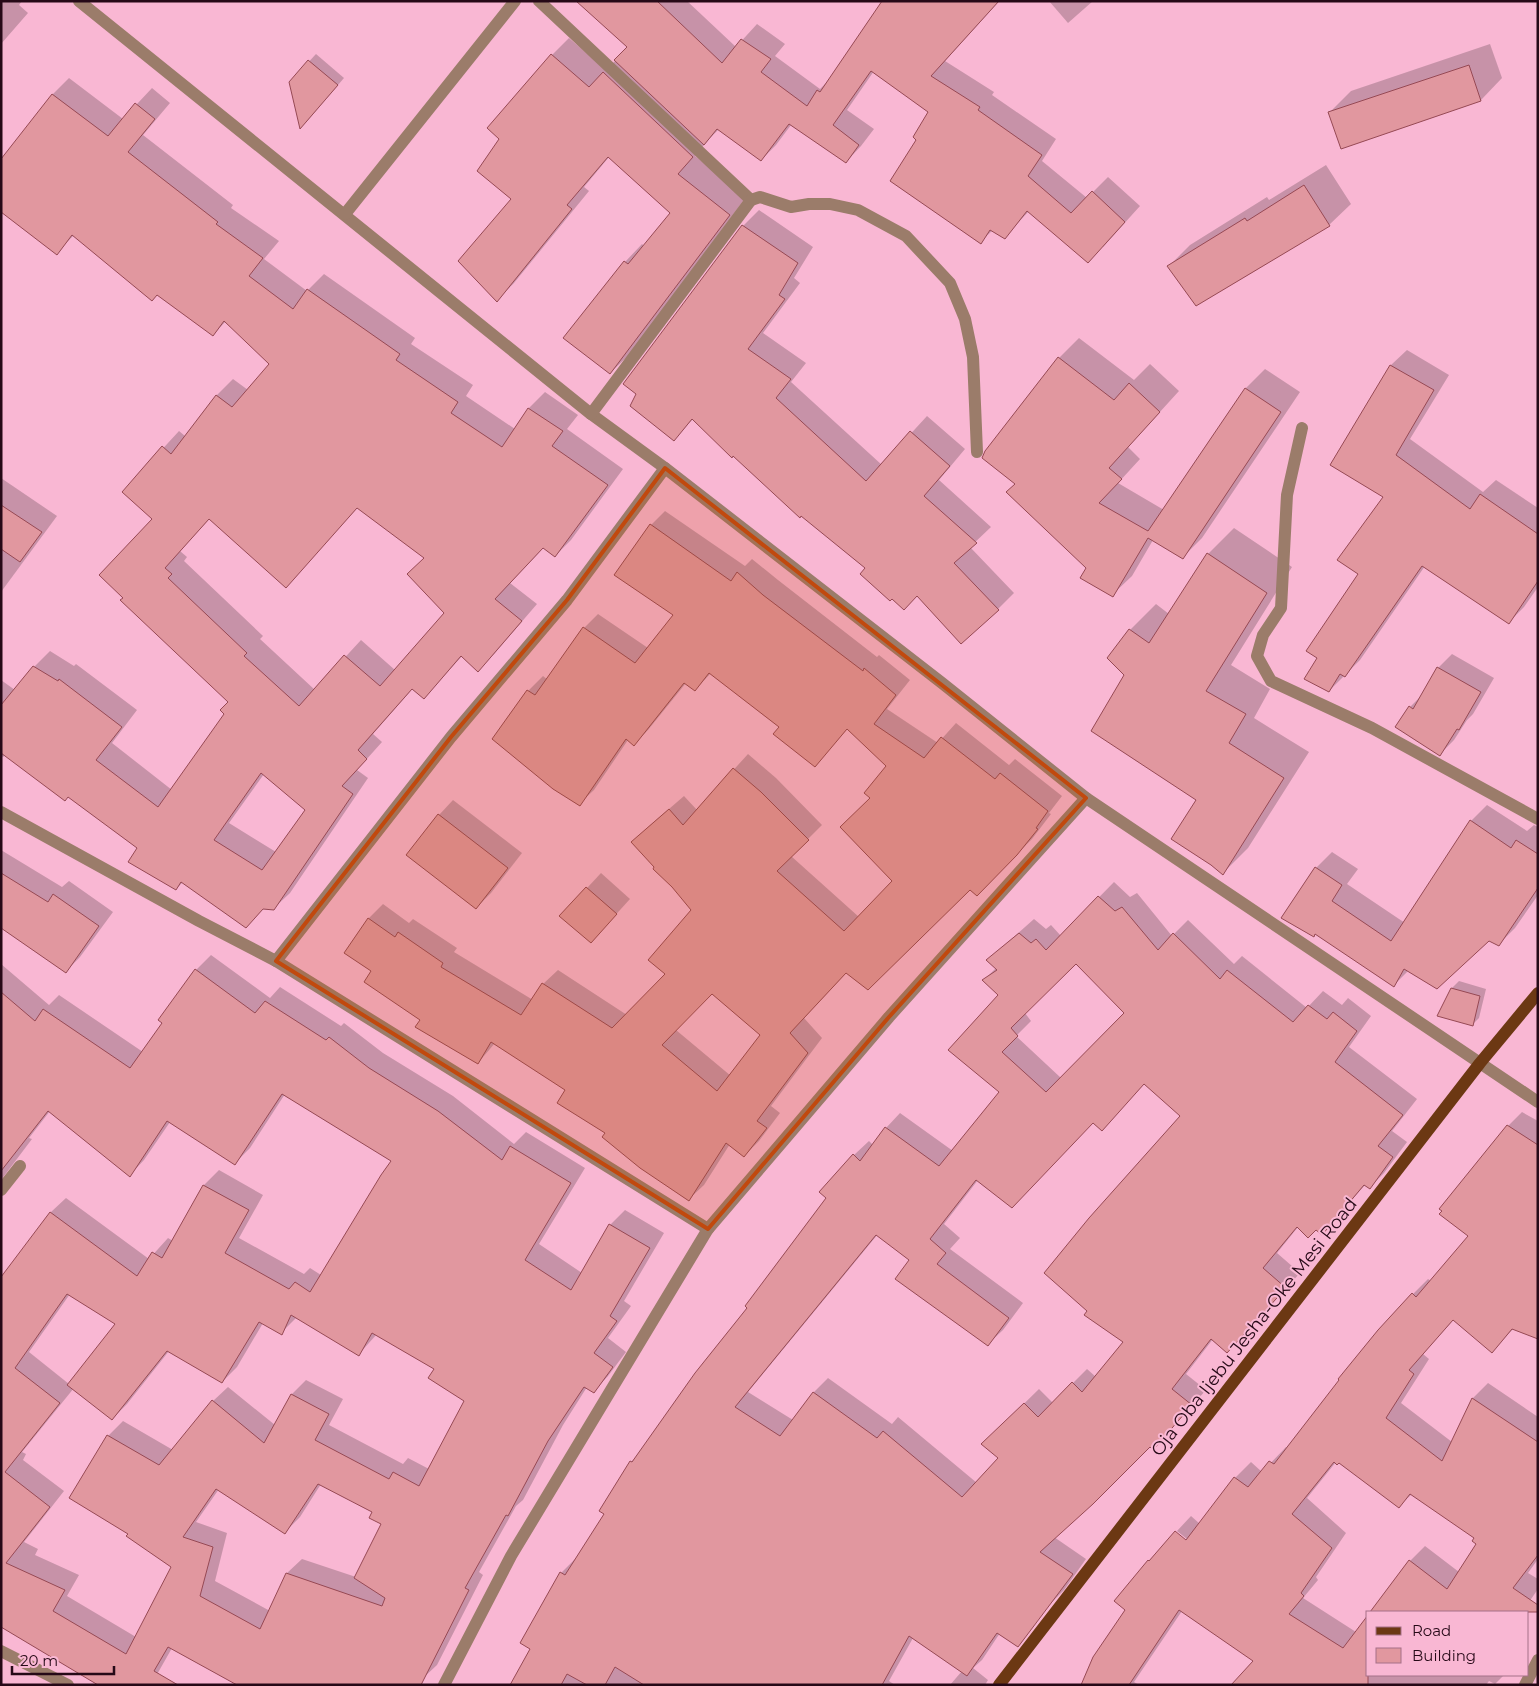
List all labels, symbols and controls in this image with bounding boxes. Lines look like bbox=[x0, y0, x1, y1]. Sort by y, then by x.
street label: Oja Oba Ijebu Jesha-Oke Mesi Road bbox=[1146, 1194, 1362, 1460]
legend bbox=[1366, 1611, 1529, 1676]
text: Road bbox=[1412, 1621, 1451, 1640]
scale bar bbox=[12, 1644, 115, 1676]
text: Building bbox=[1412, 1646, 1476, 1665]
text: 20 m bbox=[20, 1651, 58, 1670]

